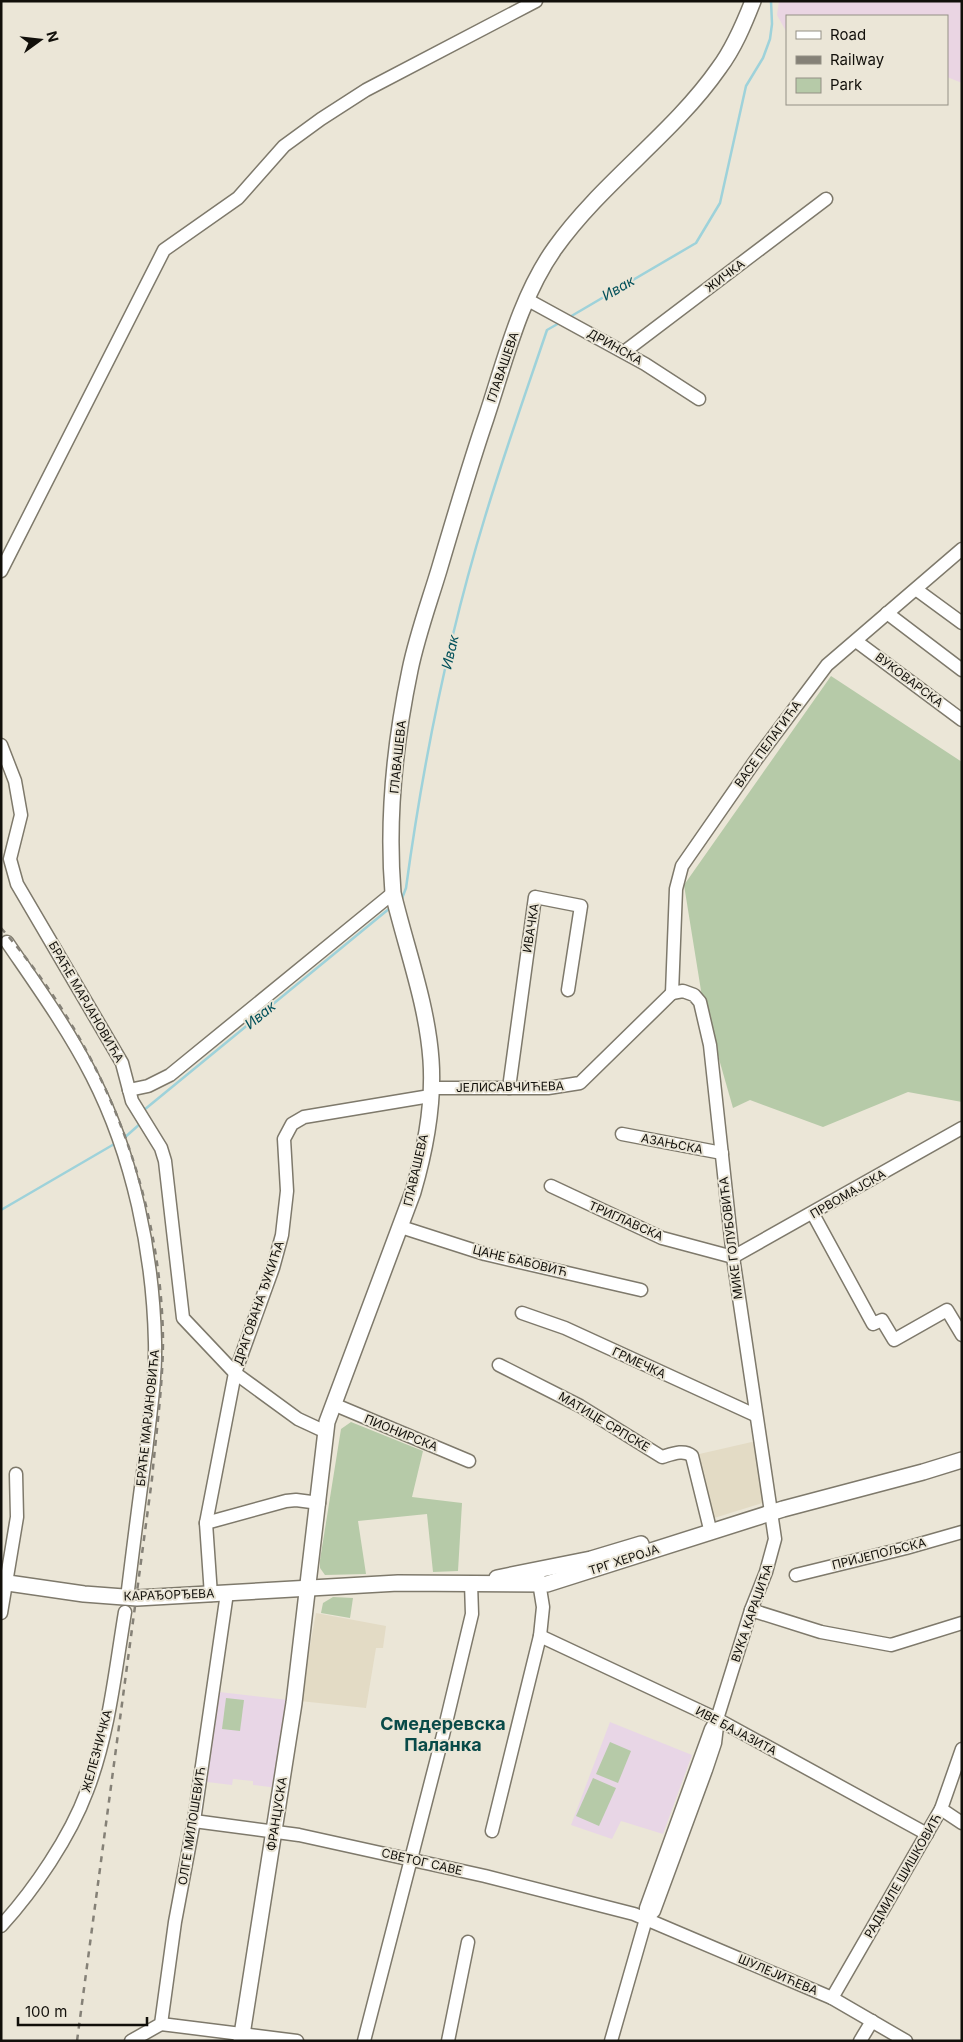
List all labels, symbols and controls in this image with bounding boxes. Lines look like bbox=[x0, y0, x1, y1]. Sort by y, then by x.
north arrow bbox=[15, 15, 65, 65]
legend bbox=[786, 15, 948, 105]
text: Road bbox=[830, 25, 866, 44]
text: N bbox=[43, 29, 63, 44]
text: Railway bbox=[830, 50, 885, 69]
text: Park bbox=[830, 75, 863, 94]
street label: ЖИЧКА bbox=[702, 256, 747, 295]
water label: Ивак bbox=[598, 271, 637, 304]
street label: ДРИНСКА bbox=[585, 325, 645, 368]
street label: ГЛАВАШЕВА bbox=[483, 330, 522, 404]
water label: Ивак bbox=[437, 633, 462, 671]
street label: ВУКОВАРСКА bbox=[872, 649, 946, 710]
street label: ВАСЕ ПЕЛАГИЋА bbox=[731, 697, 804, 790]
street label: ГЛАВАШЕВА bbox=[386, 720, 409, 794]
street label: ИВАЧКА bbox=[519, 902, 542, 954]
street label: БРАЋЕ МАРЈАНОВИЋА bbox=[46, 939, 127, 1065]
water label: Ивак bbox=[241, 997, 279, 1032]
street label: ЈЕЛИСАВЧИЋЕВА bbox=[456, 1078, 564, 1095]
street label: АЗАЊСКА bbox=[640, 1130, 704, 1157]
street label: ГЛАВАШЕВА bbox=[400, 1132, 431, 1207]
street label: ПРВОМАЈСКА bbox=[807, 1166, 888, 1221]
street label: МИКЕ ГОЛУБОВИЋА bbox=[716, 1176, 745, 1300]
street label: ТРИГЛАВСКА bbox=[587, 1197, 666, 1244]
street label: ДРАГОВАНА ЂУКИЋА bbox=[230, 1239, 287, 1367]
street label: ЦАНЕ БАБОВИЋ bbox=[471, 1242, 569, 1280]
street label: ГРМЕЧКА bbox=[610, 1344, 668, 1381]
street label: БРАЋЕ МАРЈАНОВИЋА bbox=[133, 1349, 162, 1487]
street label: МАТИЦЕ СРПСКЕ bbox=[556, 1388, 652, 1455]
street label: ПИОНИРСКА bbox=[362, 1411, 440, 1454]
street label: ПРИЈЕПОЉСКА bbox=[830, 1535, 927, 1572]
street label: ТРГ ХЕРОЈА bbox=[587, 1541, 661, 1578]
street label: ВУКА КАРАЏИЋА bbox=[728, 1562, 775, 1664]
street label: КАРАЂОРЂЕВА bbox=[123, 1585, 215, 1604]
street label: ИВЕ БАЈАЗИТА bbox=[693, 1703, 779, 1758]
street label: ЖЕЛЕЗНИЧКА bbox=[78, 1708, 115, 1794]
district label: Смедеревска Паланка bbox=[380, 1713, 506, 1755]
street label: ОЛГЕ МИЛОШЕВИЋ bbox=[175, 1766, 208, 1886]
street label: ФРАНЦУСКА bbox=[263, 1776, 290, 1852]
street label: РАДМИЛЕ ШИШКОВИЋ bbox=[861, 1811, 944, 1940]
street label: СВЕТОГ САВЕ bbox=[380, 1845, 464, 1878]
street label: ШУЛЕЈИЋЕВА bbox=[736, 1951, 820, 1998]
scale bar bbox=[18, 1994, 146, 2026]
text: 100 m bbox=[25, 2002, 67, 2021]

